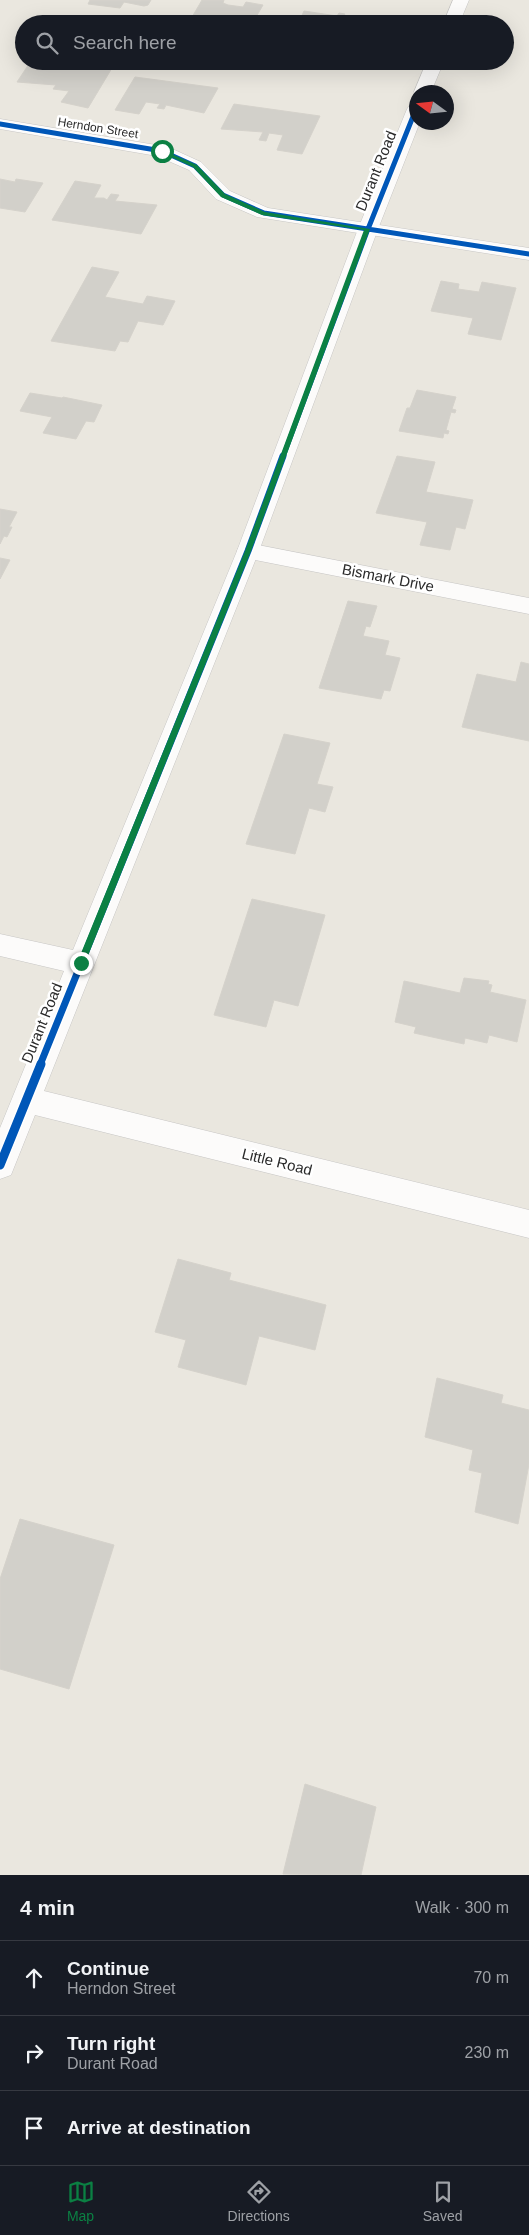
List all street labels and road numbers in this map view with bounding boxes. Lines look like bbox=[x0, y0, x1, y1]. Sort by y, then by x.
street label: Herndon Street bbox=[57, 115, 140, 141]
street label: Durant Road bbox=[352, 128, 399, 213]
street label: Bismark Drive bbox=[341, 560, 436, 595]
street label: Durant Road bbox=[18, 980, 65, 1065]
street label: Little Road bbox=[240, 1145, 314, 1178]

